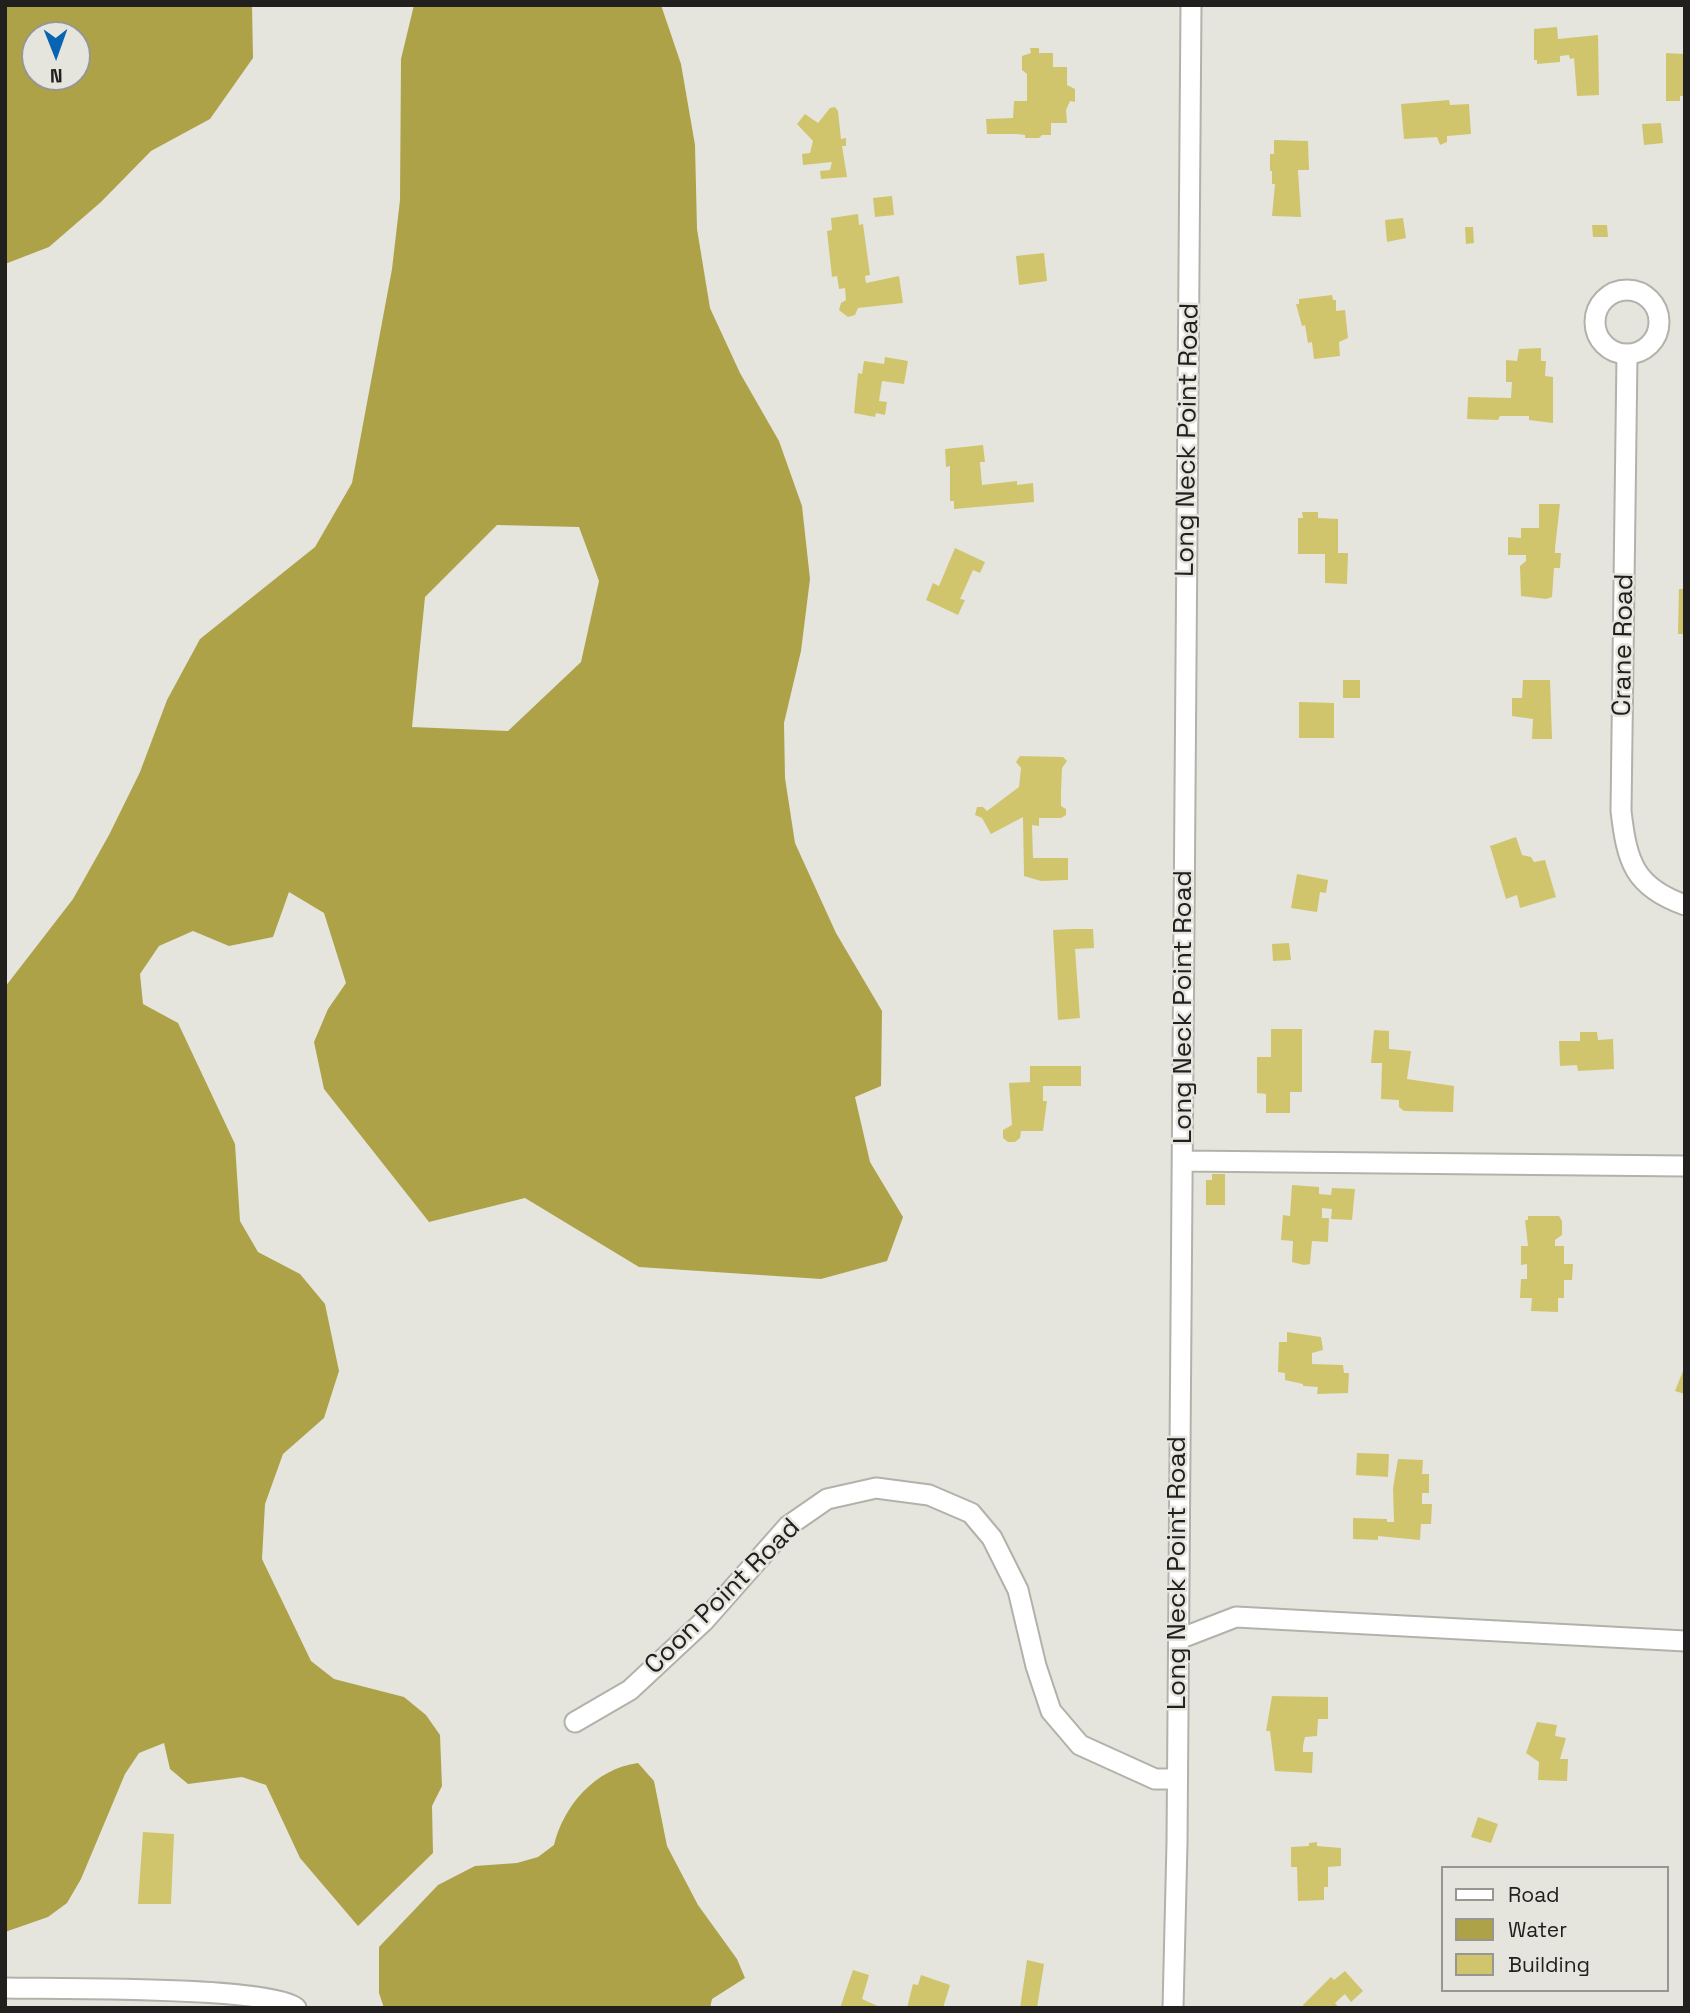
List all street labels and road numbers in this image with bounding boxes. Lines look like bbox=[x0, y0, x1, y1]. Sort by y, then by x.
street label: Long Neck Point Road bbox=[1170, 303, 1206, 577]
street label: Crane Road bbox=[1607, 573, 1641, 717]
street label: Long Neck Point Road bbox=[1168, 870, 1200, 1144]
street label: Long Neck Point Road bbox=[1162, 1436, 1194, 1710]
street label: Coon Point Road bbox=[639, 1513, 807, 1681]

